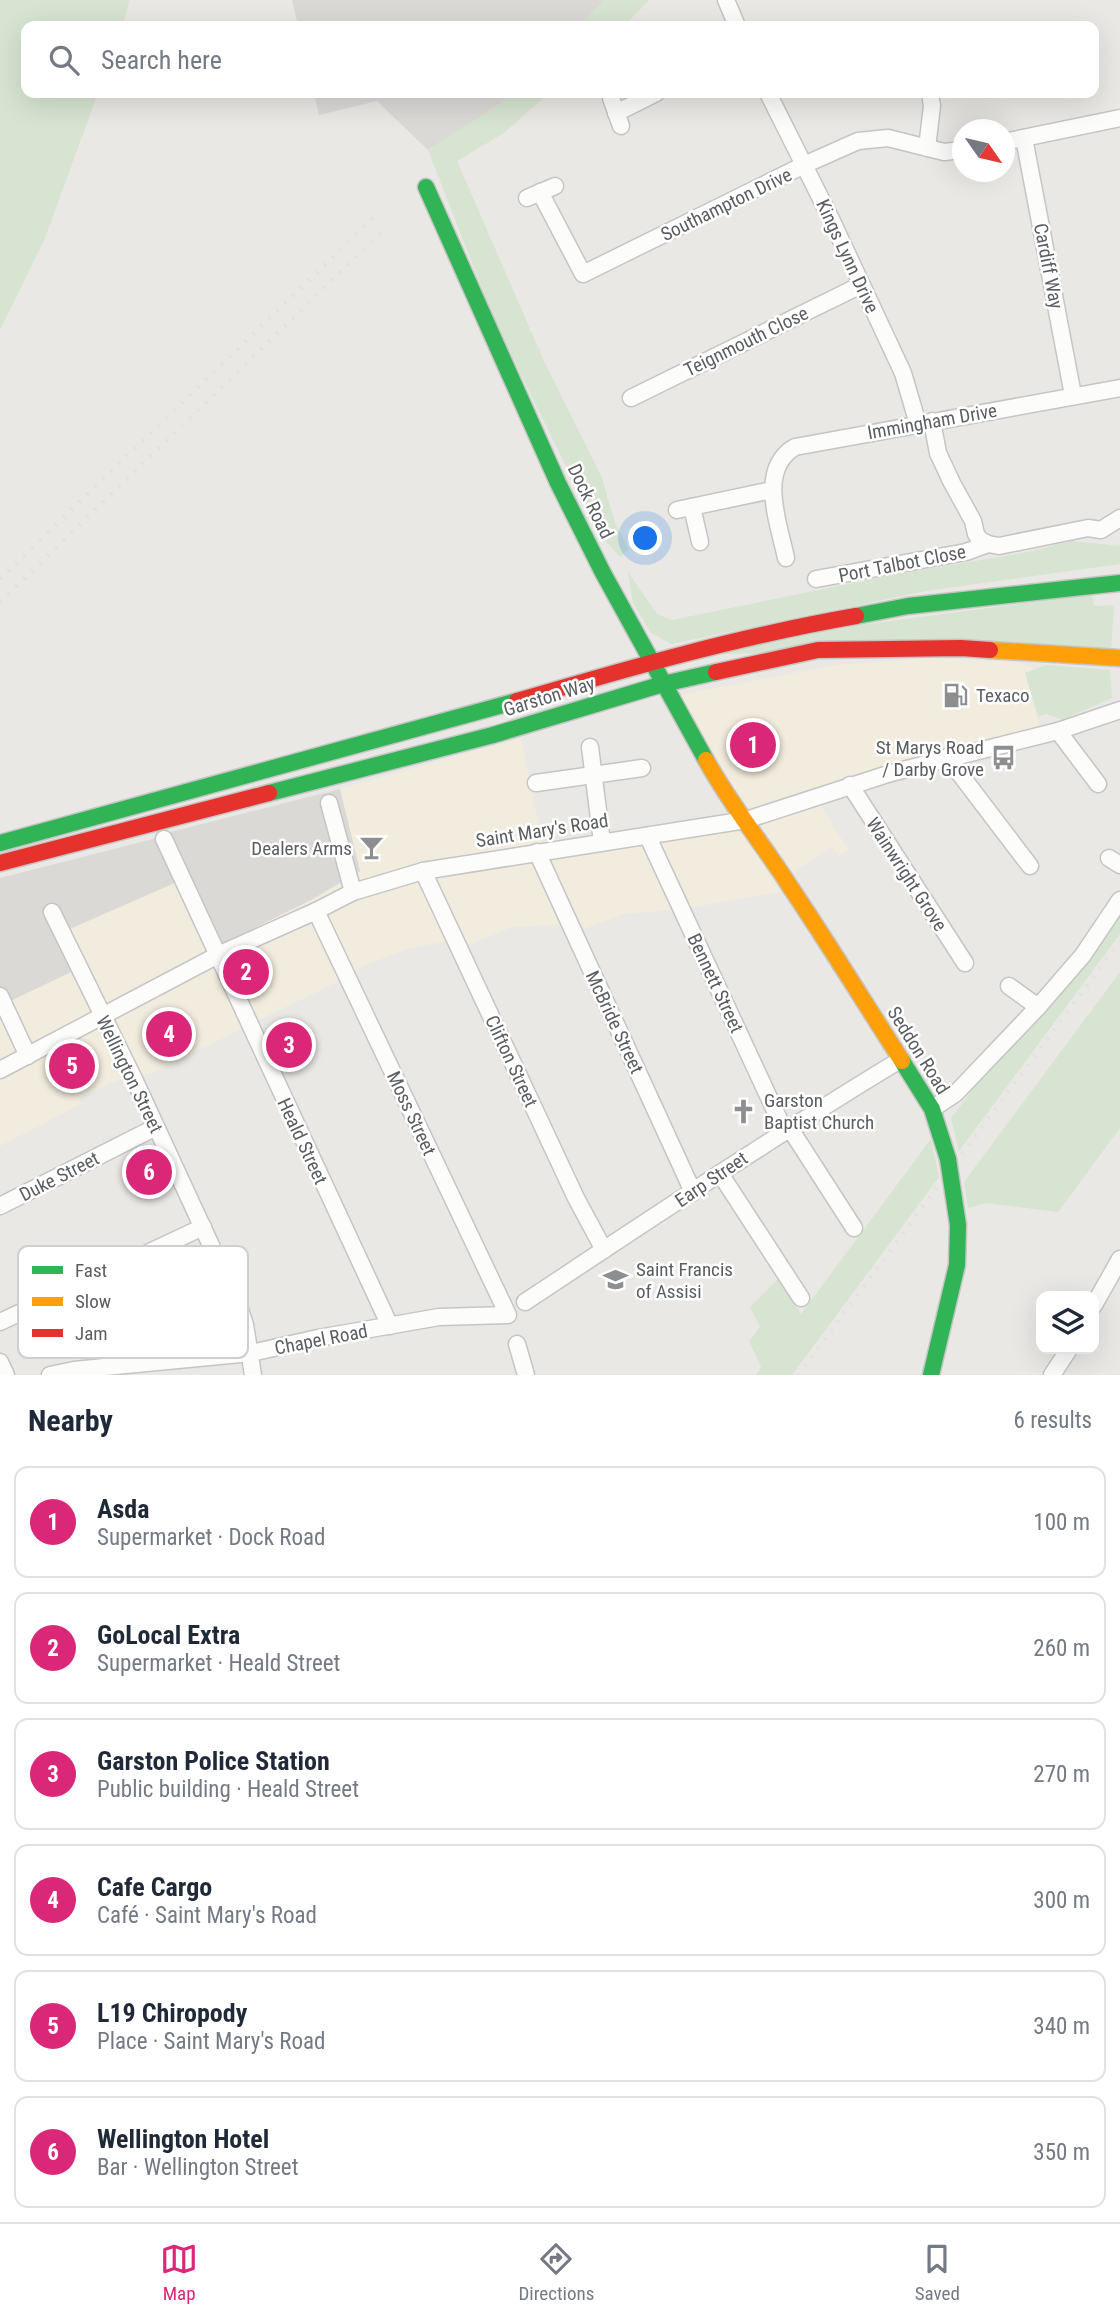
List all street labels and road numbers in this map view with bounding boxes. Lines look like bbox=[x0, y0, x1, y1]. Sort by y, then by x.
street label: Southampton Drive bbox=[657, 163, 795, 246]
street label: Kings Lynn Drive bbox=[811, 196, 884, 317]
street label: Cardiff Way bbox=[1029, 221, 1068, 311]
street label: Teignmouth Close bbox=[680, 301, 812, 381]
street label: Immingham Drive bbox=[866, 399, 999, 444]
street label: Dock Road bbox=[563, 460, 618, 542]
street label: Port Talbot Close bbox=[836, 540, 968, 587]
street label: Garston Way bbox=[501, 672, 598, 721]
street label: Saint Mary's Road bbox=[474, 809, 610, 852]
street label: Wainwright Grove bbox=[861, 813, 952, 936]
street label: Bennett Street bbox=[683, 930, 749, 1036]
street label: McBride Street bbox=[581, 967, 648, 1077]
street label: Seddon Road bbox=[883, 1002, 955, 1098]
street label: Wellington Street bbox=[91, 1012, 168, 1137]
street label: Clifton Street bbox=[480, 1012, 543, 1111]
street label: Moss Street bbox=[382, 1068, 441, 1159]
street label: Heald Street bbox=[273, 1094, 333, 1188]
street label: Duke Street bbox=[16, 1147, 103, 1206]
street label: Earp Street bbox=[671, 1147, 752, 1212]
street label: Chapel Road bbox=[273, 1319, 370, 1360]

